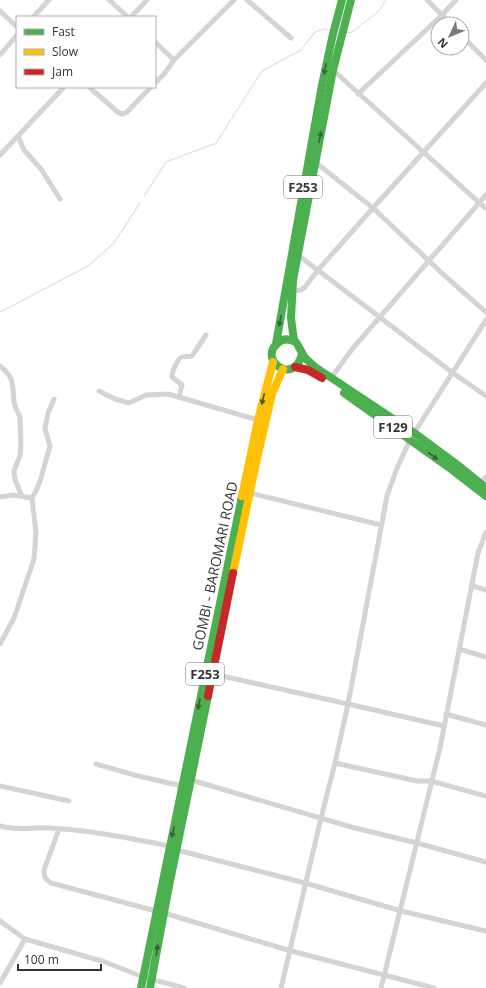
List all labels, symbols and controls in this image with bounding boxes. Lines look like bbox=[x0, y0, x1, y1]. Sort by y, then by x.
legend bbox=[16, 16, 156, 88]
north arrow bbox=[430, 16, 470, 56]
text: Fast bbox=[52, 23, 75, 40]
text: N bbox=[434, 35, 451, 52]
text: Slow bbox=[52, 43, 79, 60]
text: Jam bbox=[51, 63, 73, 80]
one-way arrow bbox=[321, 63, 327, 75]
one-way arrow bbox=[317, 131, 323, 143]
road number: F253 bbox=[284, 176, 322, 198]
one-way arrow bbox=[277, 315, 283, 327]
one-way arrow bbox=[260, 393, 266, 405]
road number: F129 bbox=[374, 416, 412, 438]
one-way arrow bbox=[427, 452, 438, 460]
street label: GOMBI - BAROMARI ROAD bbox=[187, 480, 242, 652]
road number: F253 bbox=[186, 663, 224, 685]
one-way arrow bbox=[195, 698, 201, 711]
one-way arrow bbox=[169, 826, 175, 838]
one-way arrow bbox=[154, 943, 160, 956]
scale bar bbox=[18, 946, 101, 972]
text: 100 m bbox=[24, 951, 59, 968]

